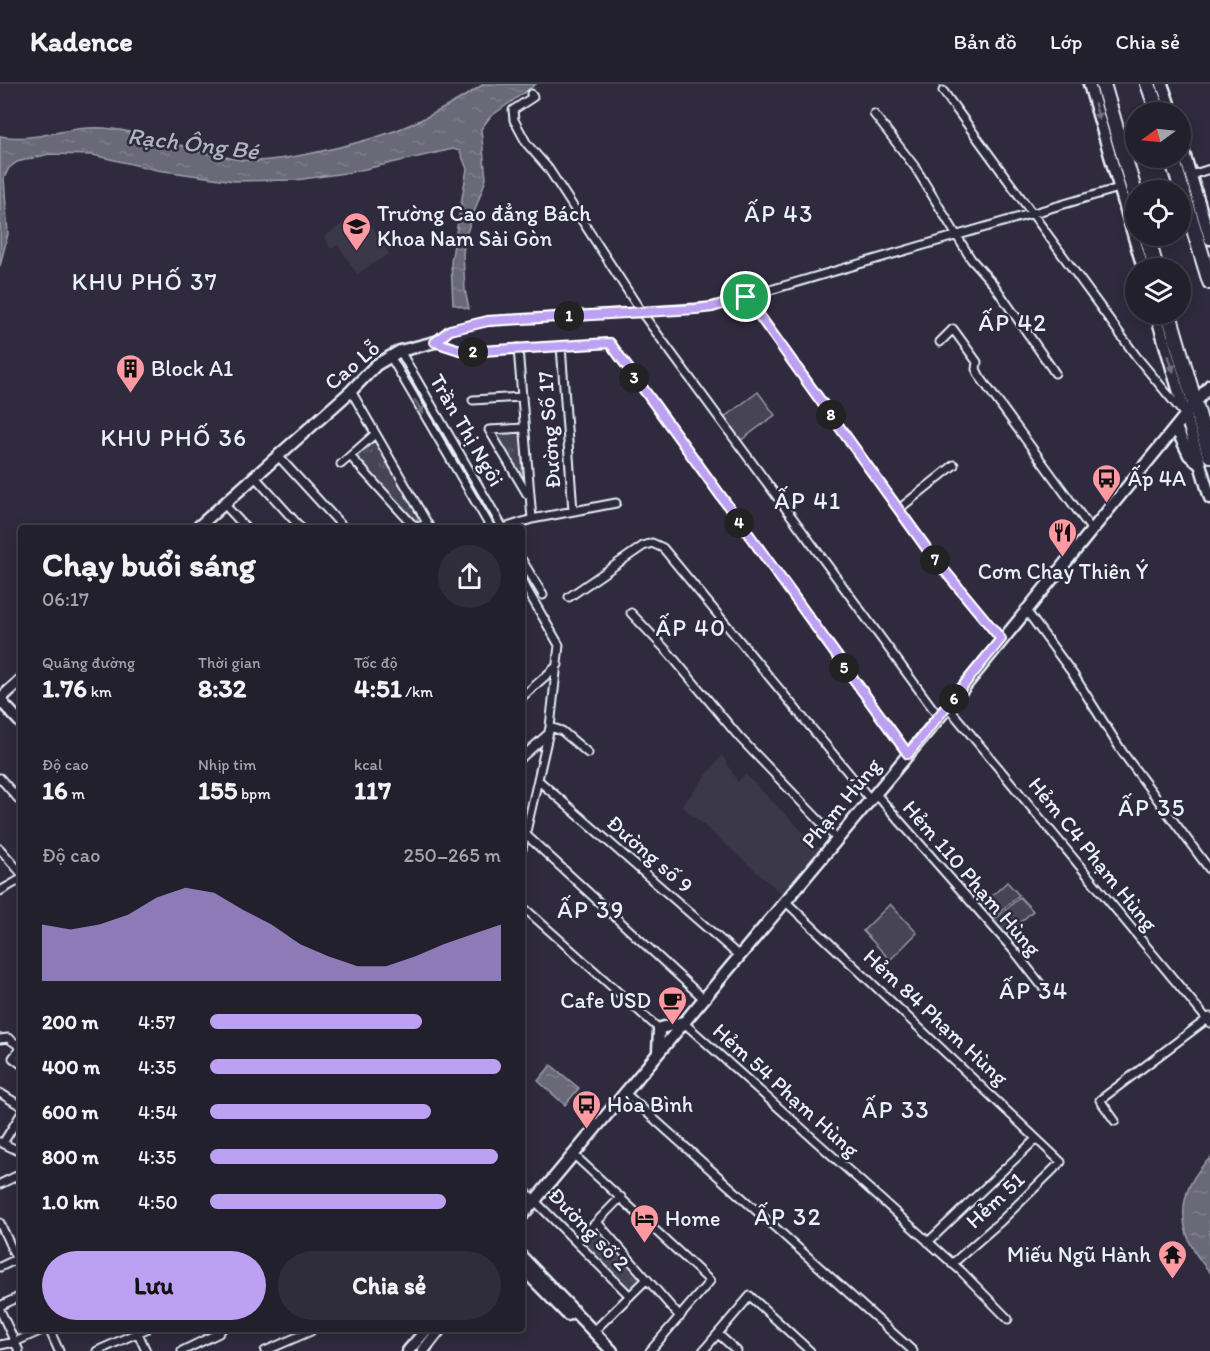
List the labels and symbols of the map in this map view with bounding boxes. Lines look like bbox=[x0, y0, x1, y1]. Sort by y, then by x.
north arrow bbox=[1125, 102, 1191, 168]
one-way arrow bbox=[1093, 103, 1103, 121]
water label: Rạch Ông Bé bbox=[126, 121, 262, 166]
district label: ẤP 43 bbox=[744, 199, 814, 228]
place label: Trường Cao đẳng Bách Khoa Nam Sài Gòn bbox=[377, 200, 591, 252]
school or university icon: Trường Cao đẳng Bách Khoa Nam Sài Gòn bbox=[340, 210, 372, 252]
district label: KHU PHỐ 37 bbox=[72, 267, 218, 296]
pin bbox=[720, 271, 771, 322]
pin: 1 bbox=[554, 301, 584, 331]
district label: ẤP 42 bbox=[978, 308, 1048, 337]
street label: Cao Lỗ bbox=[319, 334, 385, 396]
pin: 2 bbox=[458, 337, 488, 367]
building icon: Block A1 bbox=[114, 352, 146, 394]
place label: Block A1 bbox=[151, 355, 233, 382]
one-way arrow bbox=[1167, 355, 1176, 373]
pin: 3 bbox=[619, 363, 649, 393]
street label: Trần Thị Ngôi bbox=[424, 369, 510, 491]
street label: Đường Số 17 bbox=[531, 370, 567, 490]
one-way arrow bbox=[414, 399, 425, 415]
pin: 8 bbox=[816, 400, 846, 430]
district label: KHU PHỐ 36 bbox=[100, 423, 248, 452]
bus stop icon: Ấp 4A bbox=[1091, 462, 1123, 504]
place label: Ấp 4A bbox=[1128, 465, 1186, 492]
district label: ẤP 41 bbox=[774, 486, 842, 515]
pin: 4 bbox=[724, 508, 754, 538]
restaurant icon: Cơm Chay Thiên Ý bbox=[1047, 516, 1079, 558]
pin: 7 bbox=[920, 545, 950, 575]
place label: Cơm Chay Thiên Ý bbox=[978, 558, 1149, 585]
district label: ẤP 40 bbox=[655, 613, 727, 642]
pin: 5 bbox=[829, 653, 859, 683]
pin: 6 bbox=[939, 684, 969, 714]
street label: Phạm Hùng bbox=[795, 752, 887, 854]
street label: Hẻm C4 Phạm Hùng bbox=[1023, 771, 1164, 937]
district label: ẤP 35 bbox=[1118, 793, 1186, 822]
street label: Hẻm 110 Phạm Hùng bbox=[897, 794, 1048, 962]
street label: Đường số 9 bbox=[601, 809, 699, 899]
district label: ẤP 39 bbox=[557, 895, 625, 924]
street label: Hẻm 84 Phạm Hùng bbox=[858, 943, 1015, 1092]
district label: ẤP 34 bbox=[999, 976, 1069, 1005]
cafe icon: Cafe USD bbox=[656, 984, 688, 1026]
place label: Cafe USD bbox=[560, 987, 651, 1014]
street label: Hẻm 54 Phạm Hùng bbox=[707, 1017, 865, 1163]
bus stop icon: Hòa Bình bbox=[570, 1088, 602, 1130]
place label: Hòa Bình bbox=[607, 1091, 693, 1118]
district label: ẤP 33 bbox=[862, 1095, 930, 1124]
street label: Hẻm 51 bbox=[960, 1166, 1030, 1234]
street label: Đường số 2 bbox=[543, 1182, 636, 1277]
hotel icon: Home bbox=[628, 1202, 660, 1244]
district label: ẤP 32 bbox=[754, 1202, 822, 1231]
place label: Home bbox=[665, 1205, 720, 1232]
temple icon: Miếu Ngũ Hành bbox=[1156, 1238, 1188, 1280]
place label: Miếu Ngũ Hành bbox=[1007, 1241, 1151, 1268]

